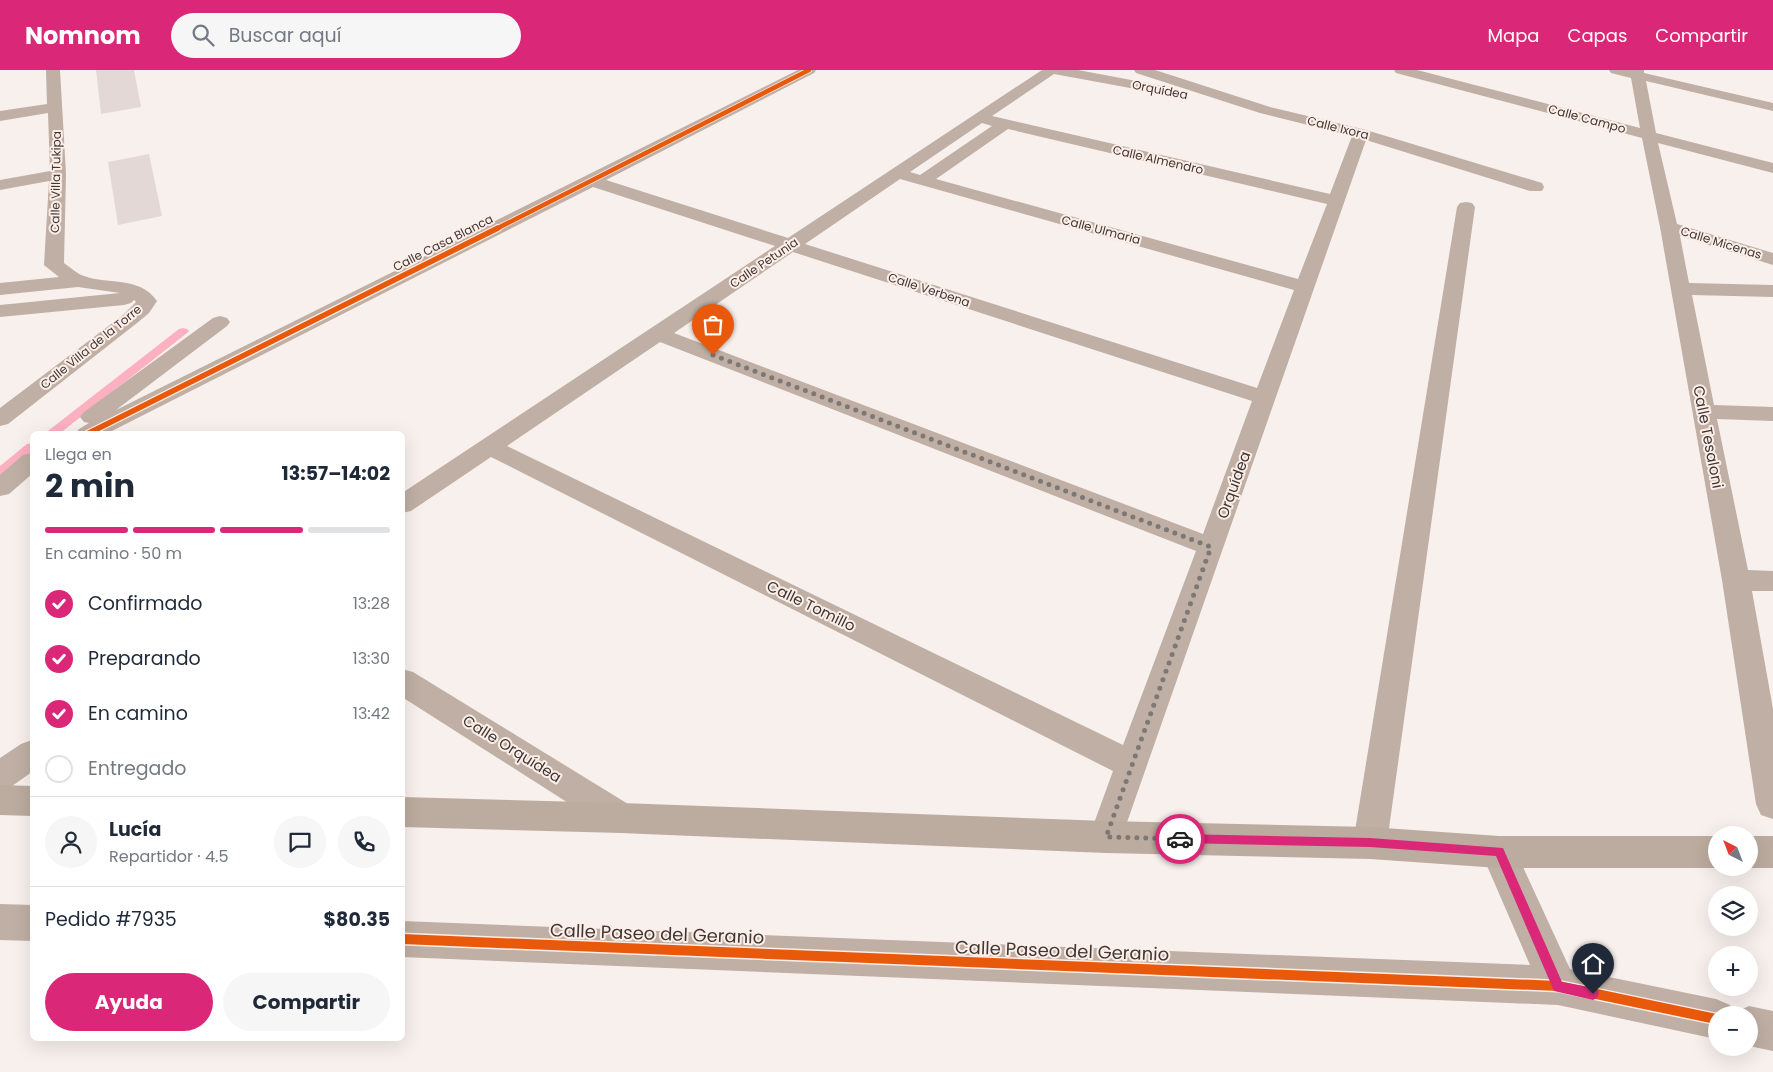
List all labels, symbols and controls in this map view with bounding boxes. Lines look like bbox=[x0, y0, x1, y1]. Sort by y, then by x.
search box bbox=[171, 13, 521, 58]
text: Nomnom bbox=[25, 19, 141, 52]
icon: search bbox=[189, 21, 217, 49]
text: Buscar aquí bbox=[229, 22, 341, 49]
text: Mapa bbox=[1487, 23, 1540, 48]
text: Capas bbox=[1568, 23, 1627, 48]
text: Compartir bbox=[1655, 23, 1748, 48]
street label: Orquídea bbox=[1131, 76, 1189, 103]
street label: Calle Campo bbox=[1547, 100, 1628, 137]
street label: Calle Ixora bbox=[1306, 112, 1371, 143]
street label: Calle Villa Tukipa bbox=[46, 131, 65, 233]
street label: Calle Almendro bbox=[1111, 141, 1206, 178]
street label: Calle Casa Blanca bbox=[390, 210, 496, 275]
street label: Calle Ulmaria bbox=[1060, 211, 1142, 248]
street label: Calle Micenas bbox=[1678, 222, 1764, 263]
street label: Calle Petunia bbox=[726, 233, 801, 292]
street label: Calle Verbena bbox=[886, 268, 972, 311]
street label: Calle Villa de la Torre bbox=[36, 300, 145, 393]
pin bbox=[692, 304, 734, 355]
icon: bag bbox=[699, 311, 727, 339]
street label: Calle Tesaloni bbox=[1688, 384, 1729, 490]
text: Llega en bbox=[45, 443, 112, 466]
street label: Orquídea bbox=[1212, 448, 1255, 522]
text: 13:57–14:02 bbox=[282, 460, 390, 487]
text: 2 min bbox=[45, 463, 135, 508]
text: En camino · 50 m bbox=[45, 542, 182, 565]
street label: Calle Tomillo bbox=[763, 575, 859, 636]
icon: check bbox=[45, 590, 73, 618]
text: Confirmado bbox=[88, 590, 202, 617]
text: 13:28 bbox=[353, 592, 390, 615]
icon: check bbox=[45, 645, 73, 673]
text: Preparando bbox=[88, 645, 201, 672]
text: 13:30 bbox=[353, 647, 390, 670]
icon: check bbox=[45, 700, 73, 728]
text: En camino bbox=[88, 700, 188, 727]
text: 13:42 bbox=[353, 702, 390, 725]
street label: Calle Orquídea bbox=[459, 710, 566, 787]
text: Entregado bbox=[88, 755, 186, 782]
courier bbox=[1155, 814, 1205, 864]
button: person bbox=[45, 816, 97, 868]
text: Lucía bbox=[109, 816, 161, 843]
button: chat bbox=[274, 816, 326, 868]
button: phone bbox=[338, 816, 390, 868]
icon: car bbox=[1166, 825, 1194, 853]
north arrow bbox=[1708, 826, 1758, 876]
map controls bbox=[1708, 826, 1758, 1056]
text: Repartidor · 4.5 bbox=[109, 845, 228, 868]
button: layers bbox=[1708, 886, 1758, 936]
text: Pedido #7935 bbox=[45, 906, 177, 933]
text: $80.35 bbox=[324, 906, 390, 933]
street label: Calle Paseo del Geranio bbox=[549, 917, 765, 950]
street label: Calle Paseo del Geranio bbox=[954, 934, 1170, 967]
pin bbox=[1572, 943, 1614, 994]
button: + bbox=[1708, 946, 1758, 996]
icon: home bbox=[1579, 950, 1607, 978]
button: Ayuda bbox=[45, 973, 213, 1031]
button: Compartir bbox=[223, 973, 390, 1031]
button: − bbox=[1708, 1006, 1758, 1056]

